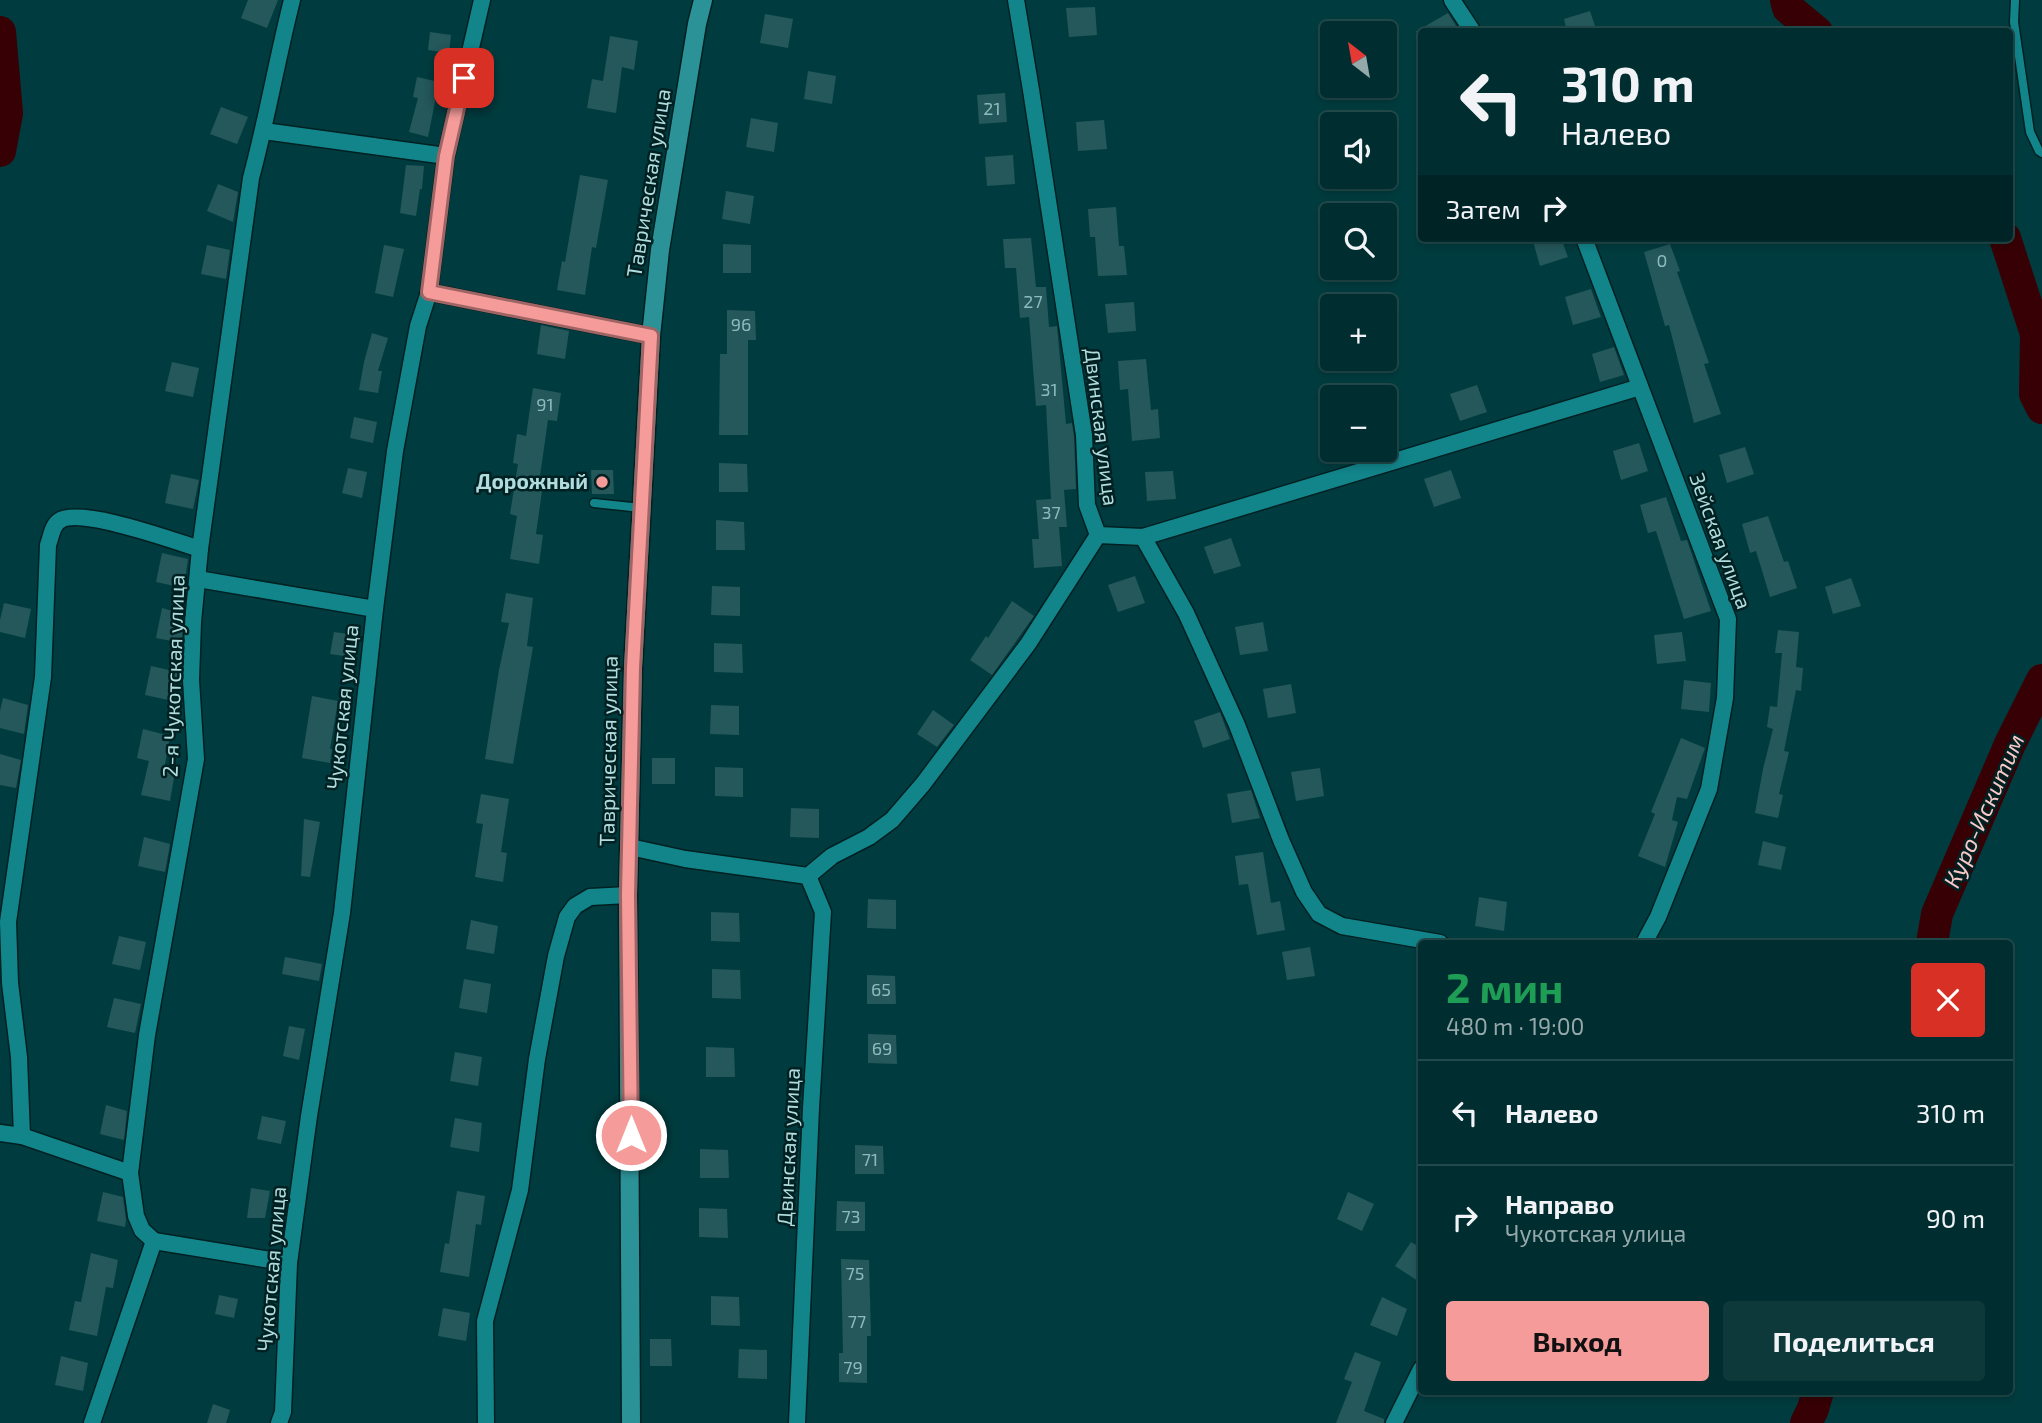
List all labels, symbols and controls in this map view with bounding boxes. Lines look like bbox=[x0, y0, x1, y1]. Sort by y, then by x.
north arrow bbox=[1320, 21, 1396, 98]
map controls bbox=[1320, 21, 1397, 462]
pin bbox=[434, 48, 494, 108]
text: 310 m bbox=[1561, 53, 1695, 112]
icon: left bbox=[1446, 56, 1537, 147]
icon: arrive bbox=[445, 59, 483, 97]
street label: Таврическая улица bbox=[620, 87, 676, 279]
house number: 21 bbox=[983, 97, 1001, 119]
button: sound bbox=[1320, 112, 1397, 189]
text: Налево bbox=[1561, 113, 1671, 151]
icon: right bbox=[1535, 189, 1573, 227]
text: Затем bbox=[1446, 193, 1521, 224]
button: search bbox=[1320, 203, 1397, 280]
house number: 0 bbox=[1657, 249, 1667, 271]
house number: 27 bbox=[1023, 290, 1043, 312]
button: + bbox=[1320, 294, 1397, 371]
house number: 96 bbox=[731, 313, 751, 335]
street label: Двинская улица bbox=[1079, 347, 1125, 507]
house number: 31 bbox=[1040, 378, 1058, 400]
button: − bbox=[1320, 385, 1397, 462]
house number: 91 bbox=[536, 393, 554, 415]
place label: Дорожный bbox=[476, 468, 588, 493]
street label: Зейская улица bbox=[1684, 469, 1758, 612]
marker: Дорожный bbox=[594, 474, 610, 490]
house number: 37 bbox=[1041, 501, 1061, 523]
street label: 2-я Чукотская улица bbox=[156, 574, 190, 778]
street label: Чукотская улица bbox=[320, 623, 364, 790]
street label: Таврическая улица bbox=[593, 656, 623, 846]
water label: Куро-Искитим bbox=[1937, 729, 2030, 892]
text: 2 мин bbox=[1446, 961, 1563, 1011]
button: close bbox=[1911, 963, 1985, 1037]
house number: 65 bbox=[871, 978, 891, 1000]
text: 480 m · 19:00 bbox=[1446, 1012, 1584, 1040]
house number: 69 bbox=[872, 1037, 892, 1059]
street label: Двинская улица bbox=[771, 1067, 805, 1227]
icon: left bbox=[1446, 1094, 1484, 1132]
text: Налево bbox=[1505, 1097, 1598, 1128]
text: 310 m bbox=[1916, 1097, 1985, 1128]
position arrow bbox=[594, 1098, 668, 1172]
house number: 71 bbox=[862, 1148, 878, 1170]
street label: Чукотская улица bbox=[251, 1185, 291, 1352]
text: Направо bbox=[1505, 1188, 1614, 1219]
icon: right bbox=[1446, 1199, 1484, 1237]
text: 90 m bbox=[1926, 1202, 1985, 1233]
house number: 73 bbox=[841, 1205, 861, 1227]
text: Чукотская улица bbox=[1505, 1219, 1686, 1247]
house number: 75 bbox=[846, 1262, 864, 1284]
button: Выход bbox=[1446, 1301, 1709, 1381]
button: Поделиться bbox=[1723, 1301, 1985, 1381]
house number: 77 bbox=[848, 1310, 866, 1332]
house number: 79 bbox=[843, 1356, 863, 1378]

